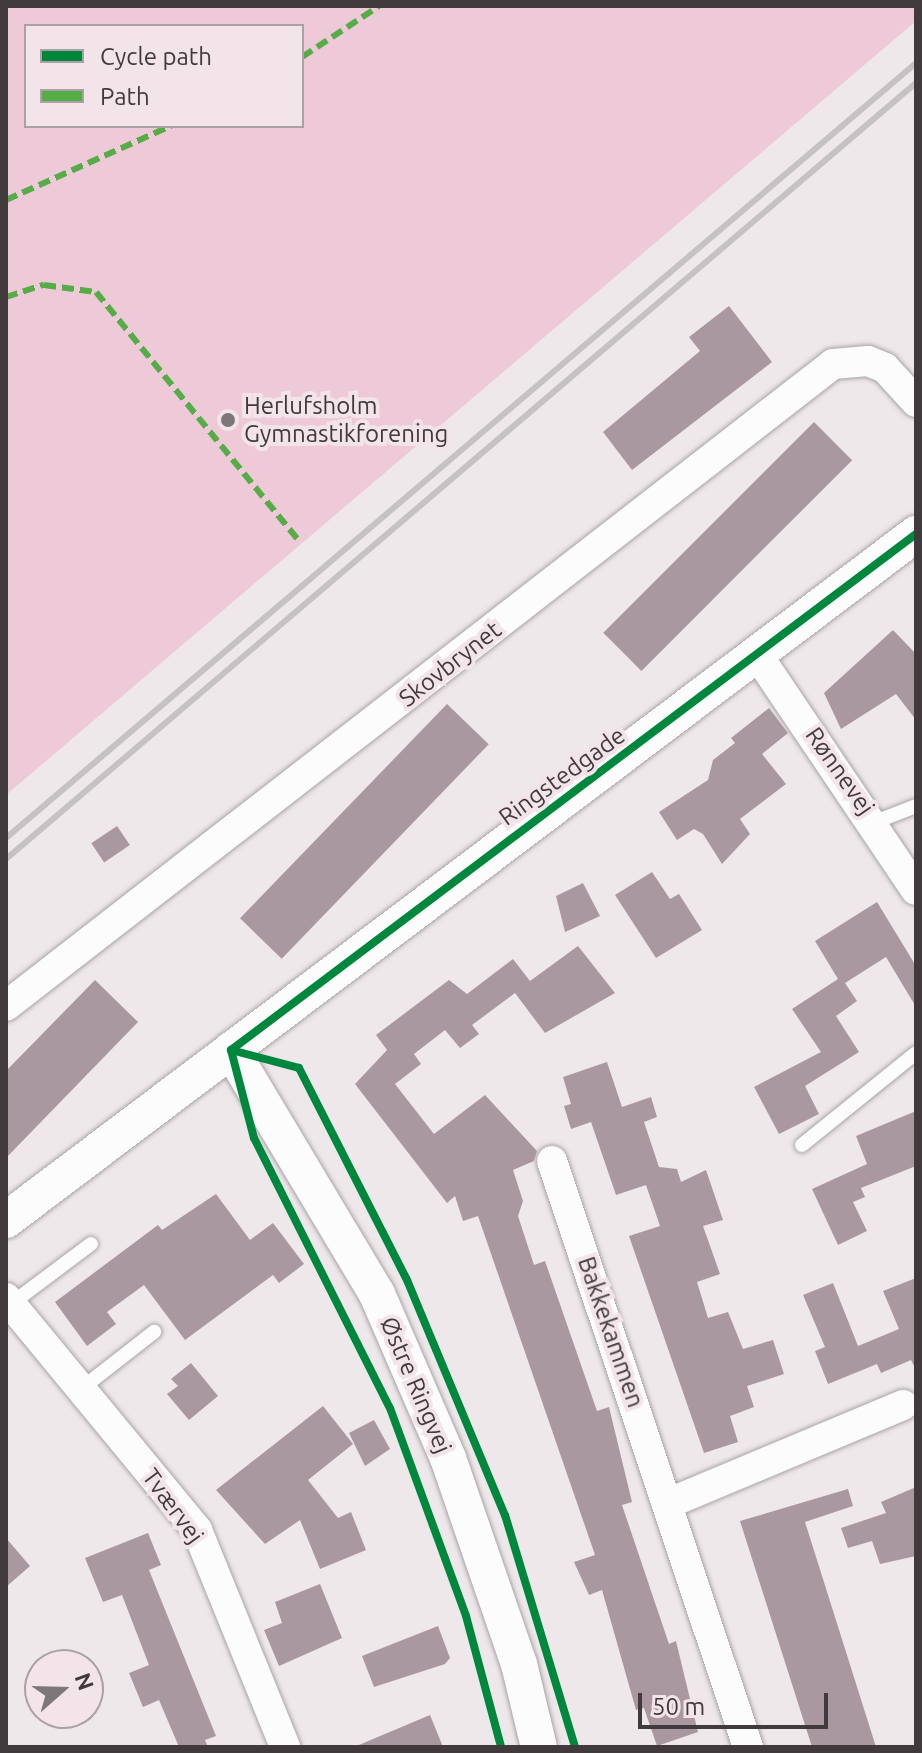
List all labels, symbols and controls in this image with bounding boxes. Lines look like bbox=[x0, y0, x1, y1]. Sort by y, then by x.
legend bbox=[24, 24, 304, 128]
text: Cycle path bbox=[100, 43, 212, 70]
text: Path bbox=[100, 83, 150, 110]
place label: Herlufsholm Gymnastikforening bbox=[244, 392, 448, 448]
marker: Herlufsholm Gymnastikforening bbox=[219, 411, 237, 429]
street label: Skovbrynet bbox=[393, 615, 507, 713]
street label: Ringstedgade bbox=[493, 721, 631, 831]
street label: Rønnevej bbox=[799, 722, 881, 820]
street label: Bakkekammen bbox=[572, 1253, 650, 1411]
street label: Østre Ringvej bbox=[374, 1313, 458, 1457]
street label: Tværvej bbox=[136, 1463, 210, 1549]
north arrow bbox=[24, 1649, 104, 1729]
text: N bbox=[71, 1669, 100, 1693]
scale bar bbox=[642, 1677, 832, 1727]
text: 50 m bbox=[652, 1693, 705, 1720]

